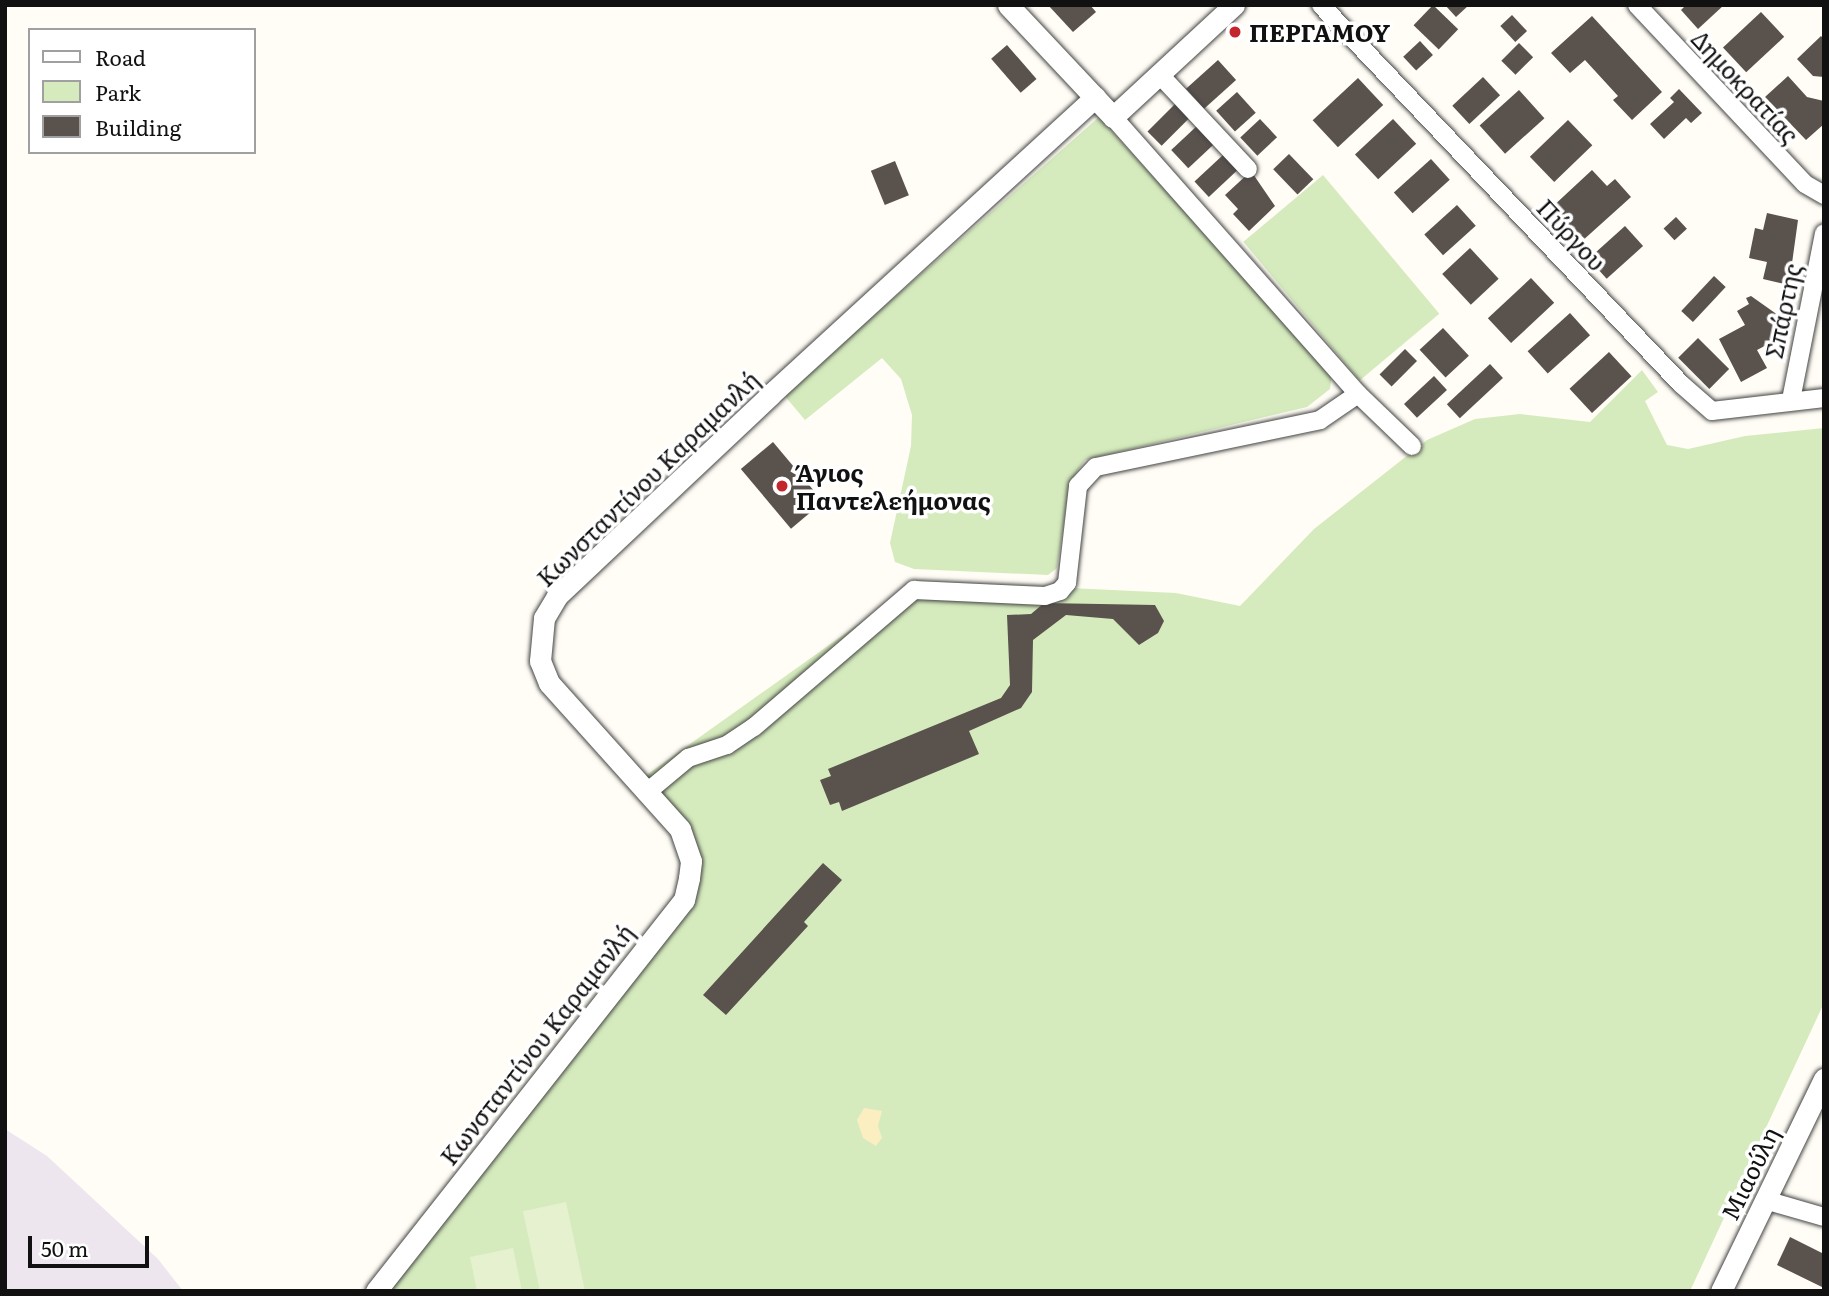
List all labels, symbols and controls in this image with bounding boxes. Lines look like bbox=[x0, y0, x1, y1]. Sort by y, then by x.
place label: ΠΕΡΓΑΜΟΥ bbox=[1249, 18, 1390, 46]
marker: ΠΕΡΓΑΜΟΥ bbox=[1227, 24, 1243, 40]
street label: Δημοκρατίας bbox=[1687, 24, 1805, 148]
legend bbox=[28, 28, 256, 154]
text: Road bbox=[95, 41, 146, 72]
text: Park bbox=[95, 76, 141, 107]
text: Building bbox=[95, 111, 181, 142]
street label: Πύργου bbox=[1532, 192, 1612, 276]
street label: Σπάρτης bbox=[1758, 261, 1806, 361]
street label: Κωνσταντίνου Καραμανλή bbox=[530, 364, 764, 592]
place label: Άγιος Παντελεήμονας bbox=[796, 458, 991, 514]
marker: Άγιος Παντελεήμονας bbox=[774, 478, 790, 494]
street label: Κωνσταντίνου Καραμανλή bbox=[433, 918, 639, 1170]
street label: Μιαούλη bbox=[1714, 1122, 1784, 1224]
scale bar bbox=[32, 1222, 152, 1266]
text: 50 m bbox=[41, 1232, 88, 1263]

